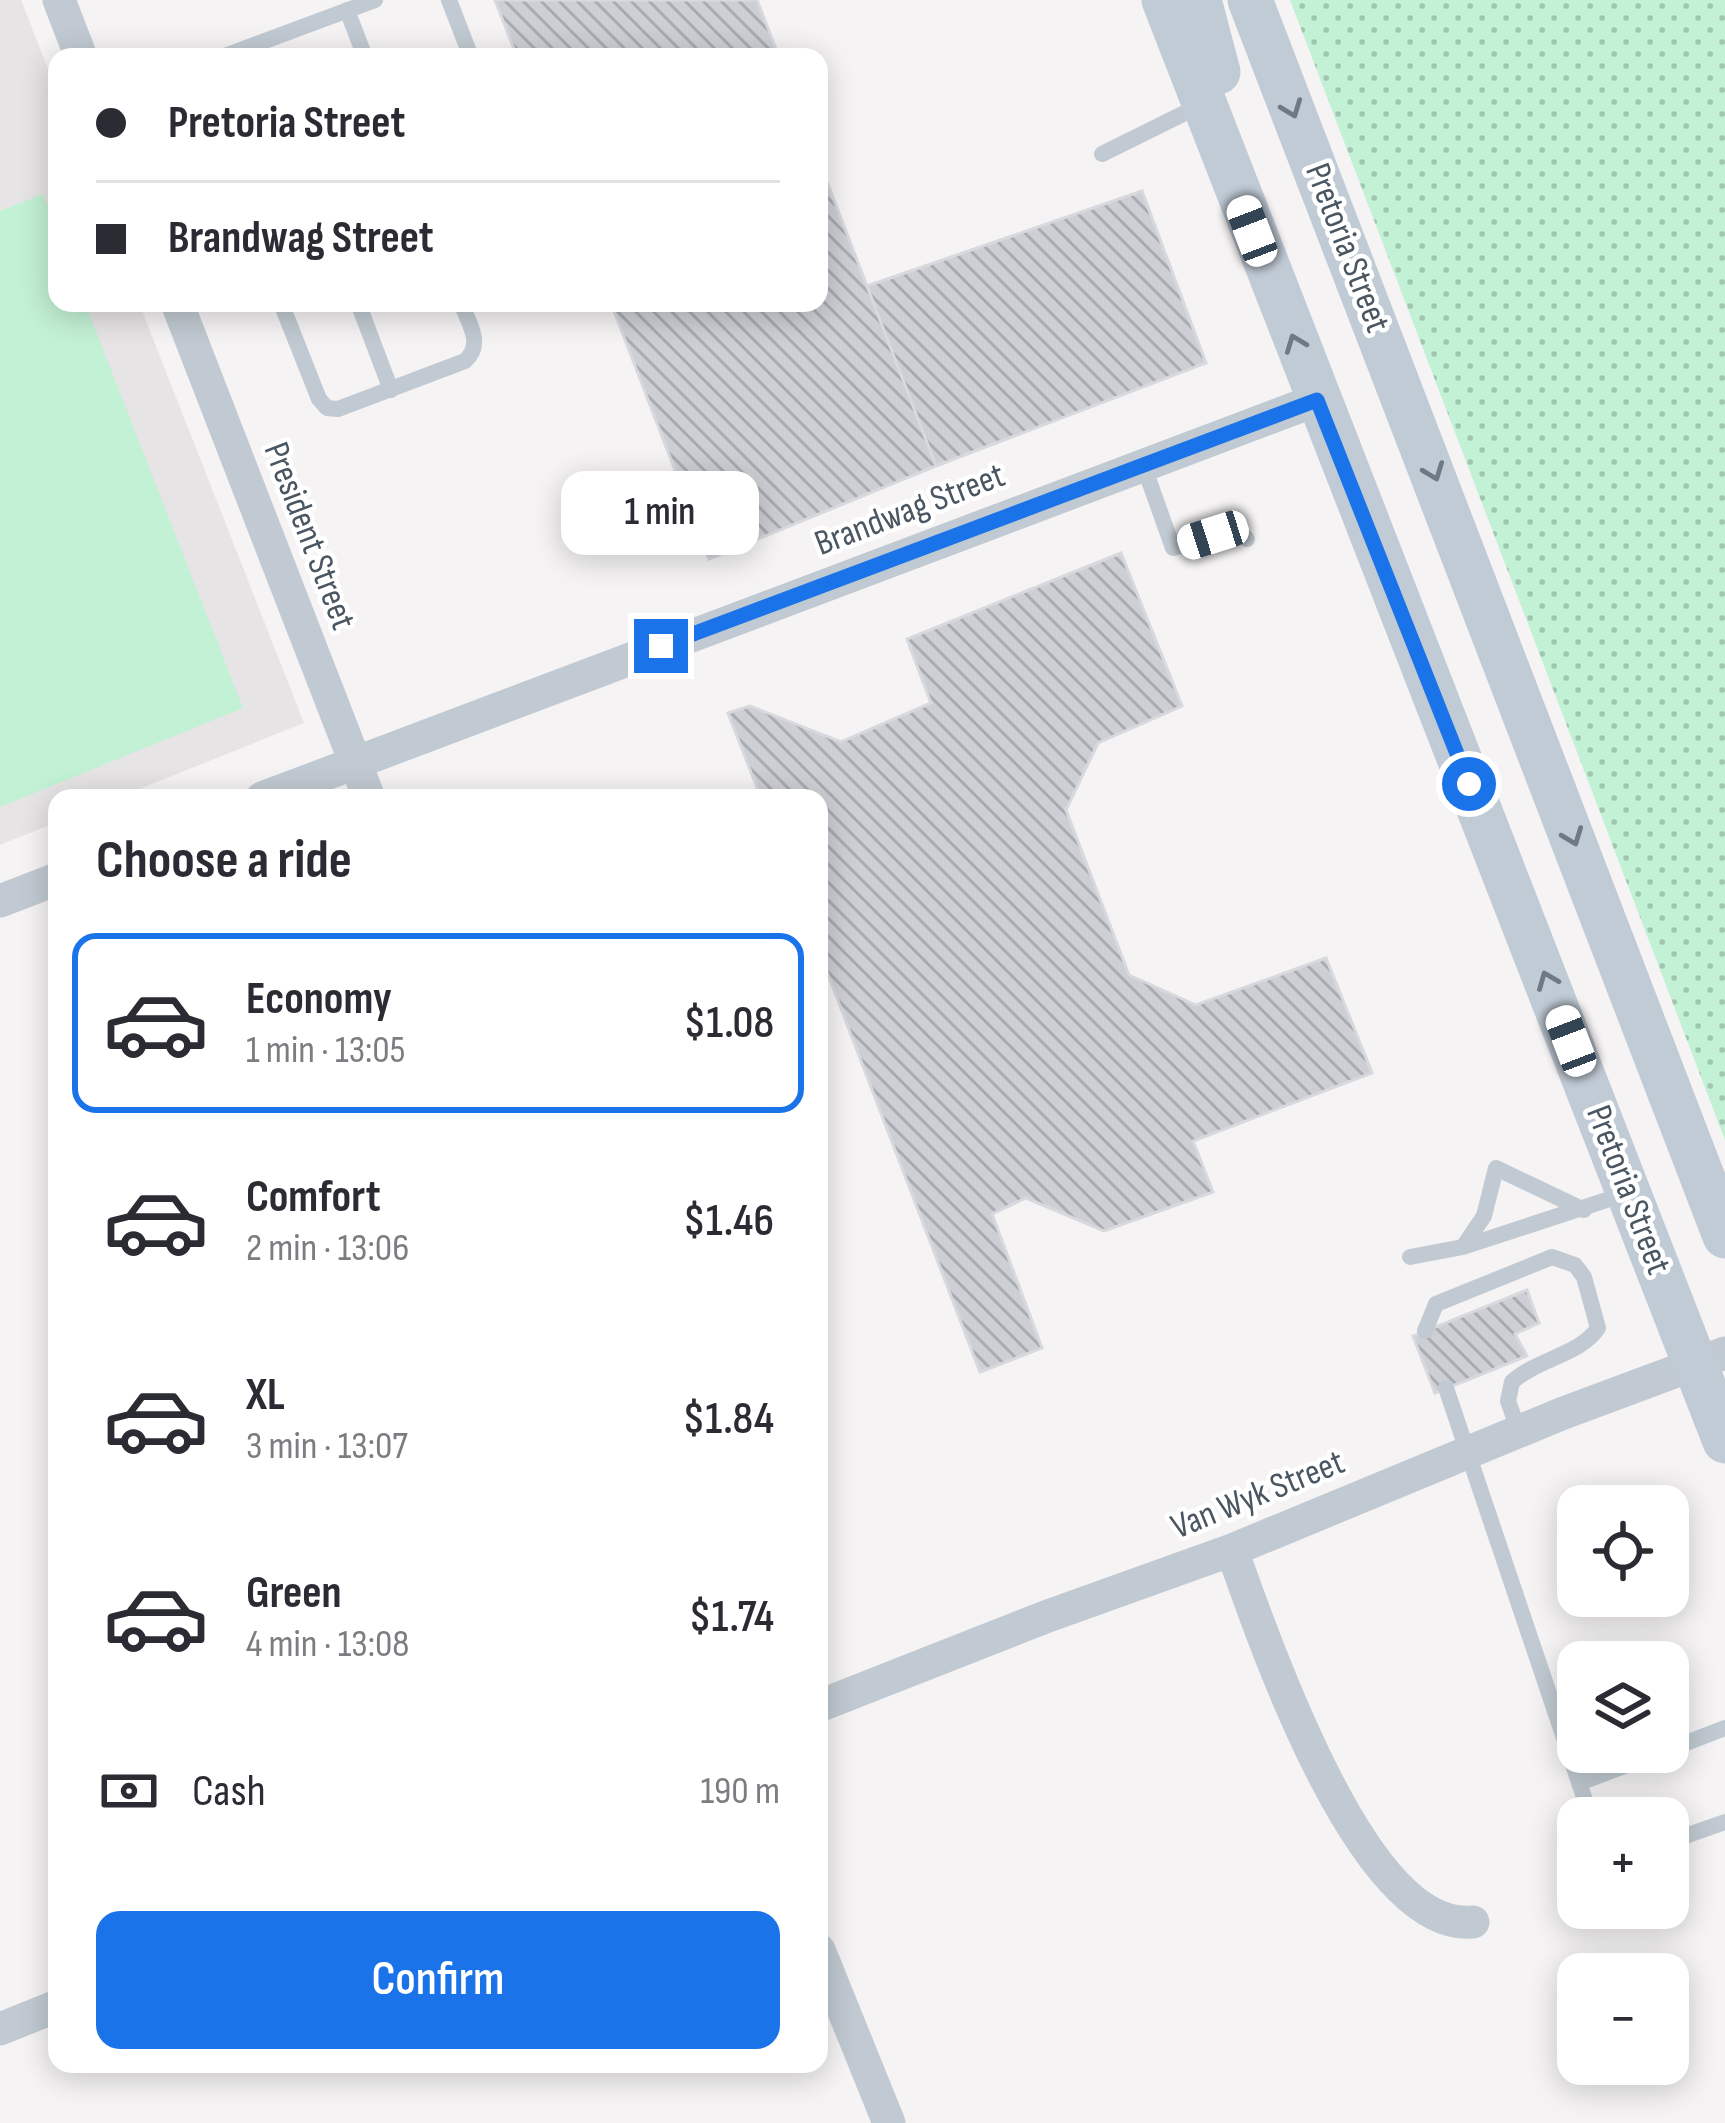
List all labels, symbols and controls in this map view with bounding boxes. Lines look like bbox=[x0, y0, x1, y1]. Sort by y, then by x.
text: Pretoria Street bbox=[168, 96, 405, 151]
one-way arrow bbox=[1278, 97, 1303, 118]
street label: Pretoria Street bbox=[1295, 157, 1399, 339]
car bbox=[1222, 191, 1282, 271]
text: Brandwag Street bbox=[168, 211, 434, 266]
one-way arrow bbox=[1285, 334, 1310, 355]
street label: President Street bbox=[254, 436, 364, 636]
street label: Brandwag Street bbox=[809, 454, 1011, 566]
one-way arrow bbox=[1419, 461, 1444, 482]
callout: 1 min bbox=[562, 472, 760, 556]
text: 1 min bbox=[625, 489, 695, 536]
car bbox=[1173, 507, 1253, 563]
route end bbox=[634, 619, 688, 673]
route start bbox=[1442, 757, 1496, 811]
one-way arrow bbox=[1558, 825, 1583, 846]
text: Choose a ride bbox=[96, 828, 352, 893]
icon: car bbox=[102, 969, 210, 1077]
one-way arrow bbox=[1536, 970, 1561, 991]
text: Economy bbox=[246, 972, 392, 1027]
text: $1.08 bbox=[683, 996, 774, 1051]
car bbox=[1541, 1001, 1601, 1081]
text: 1 min · 13:05 bbox=[246, 1027, 405, 1074]
street label: Pretoria Street bbox=[1576, 1099, 1680, 1281]
icon: car bbox=[102, 1167, 210, 1275]
text: Comfort bbox=[246, 1170, 381, 1225]
text: $1.46 bbox=[683, 1194, 774, 1249]
text: 2 min · 13:06 bbox=[246, 1225, 409, 1272]
icon: car bbox=[102, 1365, 210, 1473]
text: XL bbox=[246, 1368, 285, 1423]
text: $1.84 bbox=[682, 1392, 774, 1447]
text: 3 min · 13:07 bbox=[246, 1423, 408, 1470]
street label: Van Wyk Street bbox=[1165, 1441, 1351, 1549]
map controls bbox=[1557, 1485, 1689, 2085]
button: locate bbox=[1557, 1485, 1689, 1617]
icon: car bbox=[102, 1563, 210, 1671]
text: Green bbox=[246, 1566, 342, 1621]
text: $1.74 bbox=[689, 1590, 774, 1645]
text: 4 min · 13:08 bbox=[246, 1621, 409, 1668]
button: layers bbox=[1557, 1641, 1689, 1773]
icon: cash bbox=[96, 1758, 162, 1824]
text: Cash bbox=[192, 1764, 266, 1819]
text: 190 m bbox=[700, 1768, 780, 1815]
button: + bbox=[1557, 1797, 1689, 1929]
button: Confirm bbox=[96, 1911, 780, 2049]
button: − bbox=[1557, 1953, 1689, 2085]

